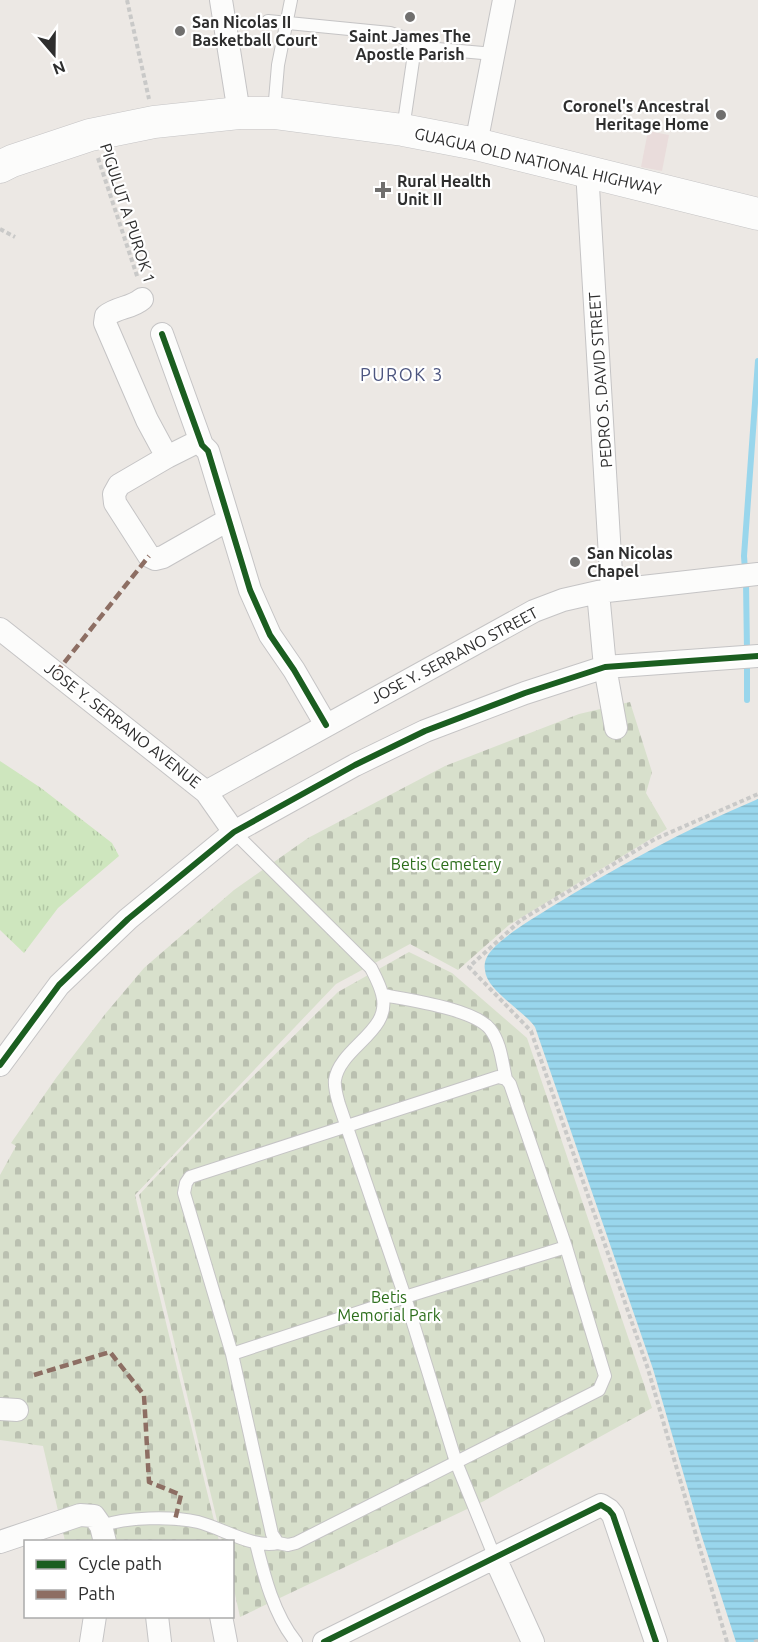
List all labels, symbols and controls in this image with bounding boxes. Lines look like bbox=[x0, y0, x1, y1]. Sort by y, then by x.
marker: Saint James The Apostle Parish bbox=[403, 10, 417, 24]
place label: San Nicolas II Basketball Court bbox=[192, 13, 318, 49]
north arrow bbox=[24, 24, 84, 84]
marker: San Nicolas II Basketball Court bbox=[173, 24, 187, 38]
place label: Saint James The Apostle Parish bbox=[349, 27, 471, 63]
text: N bbox=[50, 58, 68, 79]
place label: Coronel's Ancestral Heritage Home bbox=[563, 97, 709, 133]
marker: Coronel's Ancestral Heritage Home bbox=[714, 108, 728, 122]
street label: GUAGUA OLD NATIONAL HIGHWAY bbox=[413, 124, 664, 198]
street label: PIGULUT A PUROK 1 bbox=[97, 141, 159, 285]
place label: Rural Health Unit II bbox=[397, 172, 491, 208]
marker: Rural Health Unit II bbox=[374, 181, 392, 199]
street label: PEDRO S. DAVID STREET bbox=[585, 291, 615, 468]
district label: PUROK 3 bbox=[360, 364, 444, 384]
place label: San Nicolas Chapel bbox=[587, 544, 673, 580]
marker: San Nicolas Chapel bbox=[568, 555, 582, 569]
street label: JOSE Y. SERRANO STREET bbox=[367, 603, 541, 707]
street label: JOSE Y. SERRANO AVENUE bbox=[41, 659, 205, 792]
park label: Betis Cemetery bbox=[391, 855, 501, 873]
park label: Betis Memorial Park bbox=[337, 1288, 441, 1324]
legend bbox=[24, 1540, 234, 1618]
text: Cycle path bbox=[78, 1553, 162, 1573]
text: Path bbox=[78, 1583, 115, 1603]

